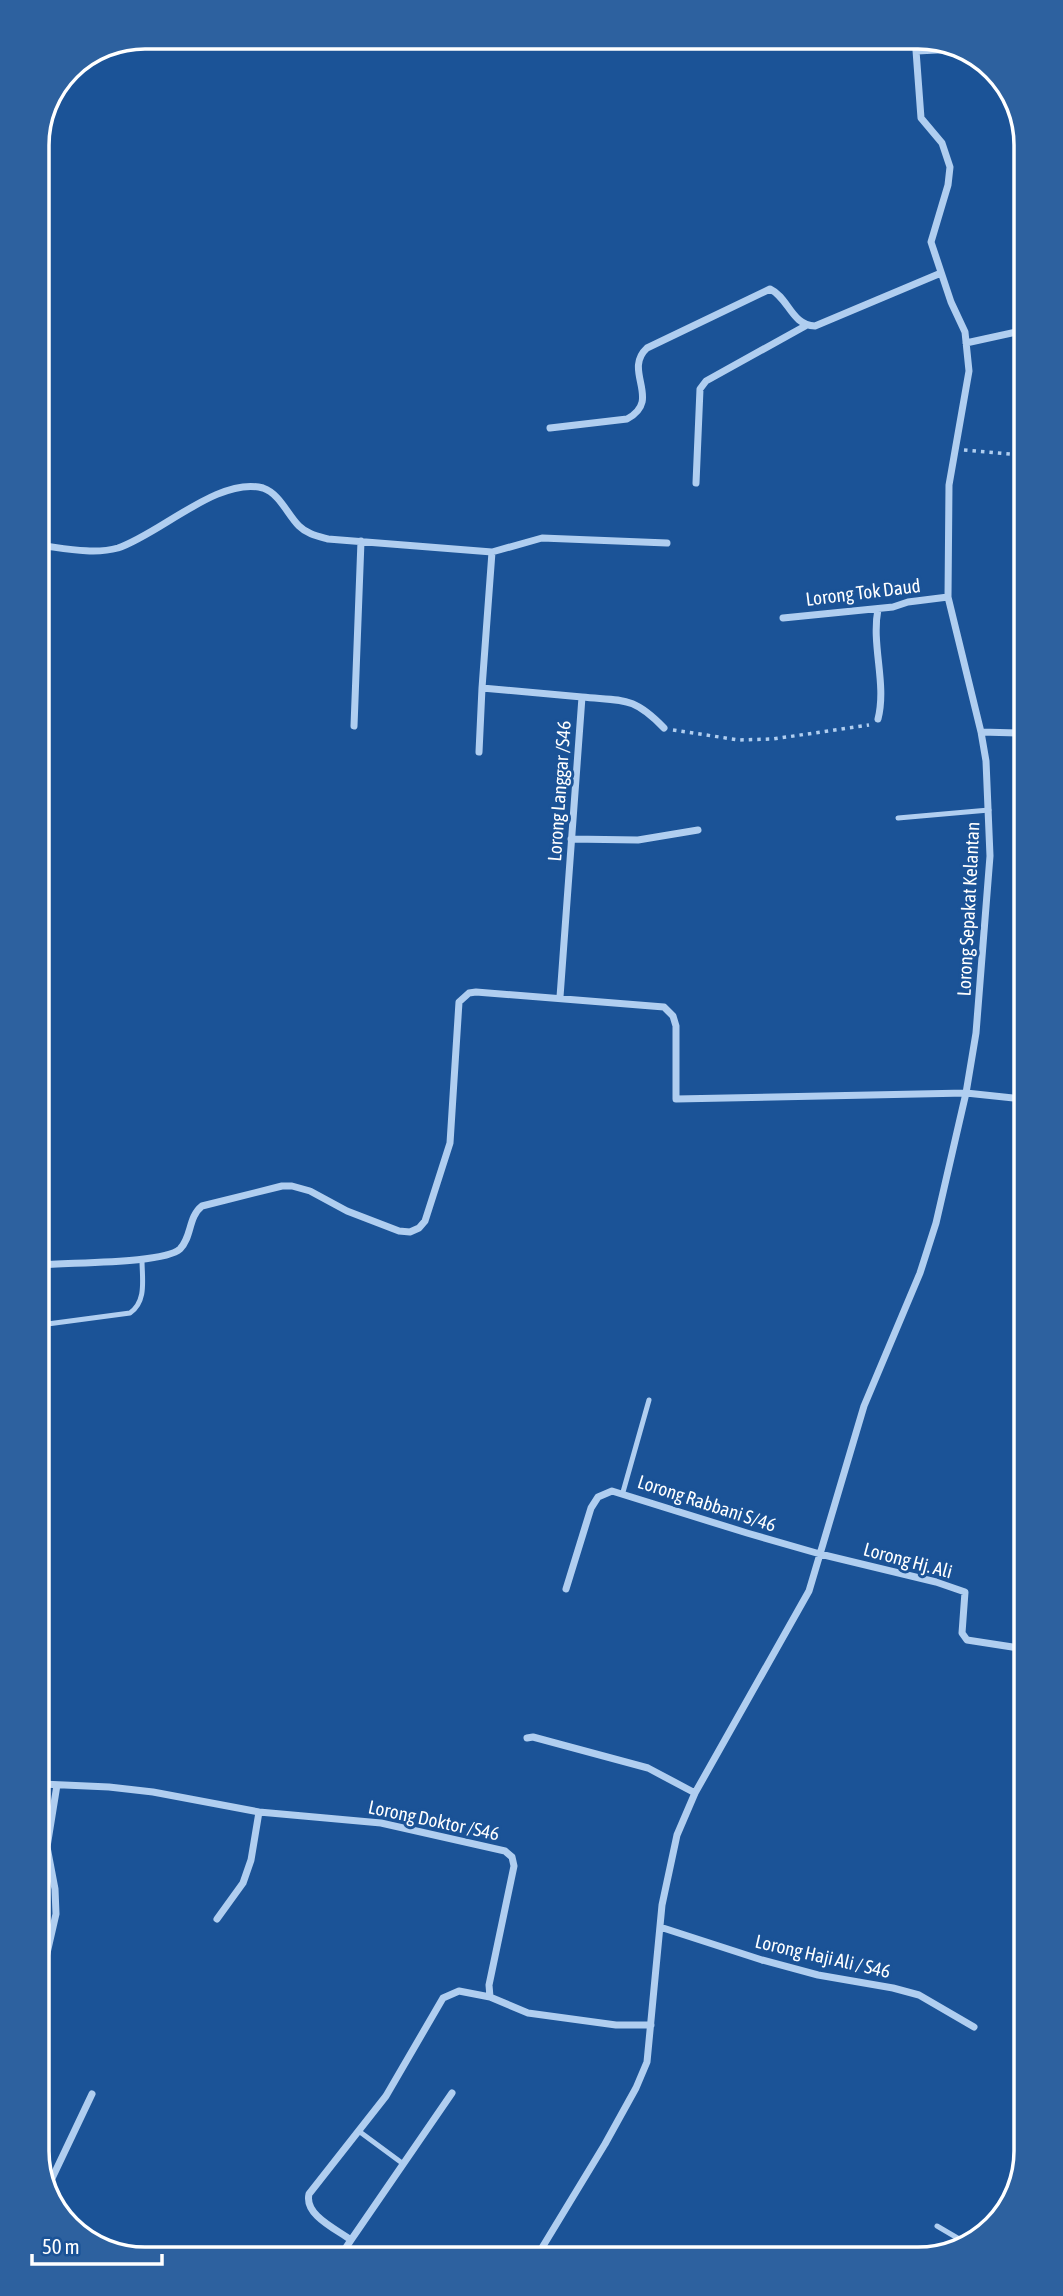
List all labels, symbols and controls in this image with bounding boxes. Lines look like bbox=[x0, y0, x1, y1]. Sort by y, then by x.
street label: Lorong Tok Daud bbox=[804, 574, 922, 610]
street label: Lorong Langgar /S46 bbox=[543, 720, 575, 862]
street label: Lorong Sepakat Kelantan bbox=[952, 821, 984, 997]
street label: Lorong Rabbani S/46 bbox=[635, 1470, 779, 1536]
street label: Lorong Hj. Ali bbox=[861, 1538, 955, 1582]
street label: Lorong Doktor /S46 bbox=[366, 1795, 502, 1845]
street label: Lorong Haji Ali / S46 bbox=[753, 1930, 893, 1982]
scale bar bbox=[32, 2222, 161, 2266]
text: 50 m bbox=[42, 2234, 80, 2258]

